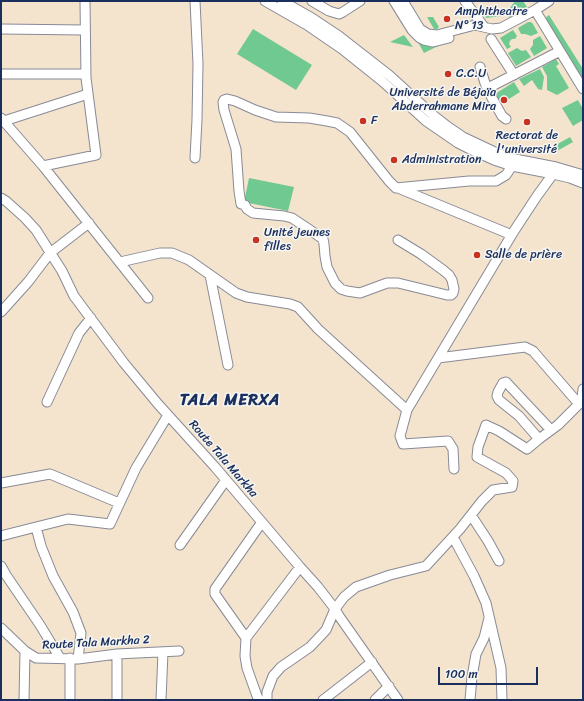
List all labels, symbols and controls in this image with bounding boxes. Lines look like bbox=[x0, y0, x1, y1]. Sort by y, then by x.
place label: Amphitheatre N° 13 bbox=[455, 5, 528, 33]
marker: Amphitheatre N° 13 bbox=[442, 14, 452, 24]
place label: C.C.U bbox=[456, 67, 486, 81]
marker: C.C.U bbox=[443, 69, 453, 79]
place label: Université de Béjaïa Abderrahmane Mira bbox=[390, 86, 496, 114]
marker: Université de Béjaïa Abderrahmane Mira bbox=[499, 95, 509, 105]
place label: F bbox=[371, 114, 378, 128]
marker: F bbox=[358, 116, 368, 126]
marker: Rectorat de l'université bbox=[522, 117, 532, 127]
place label: Rectorat de l'université bbox=[496, 129, 558, 157]
place label: Administration bbox=[402, 153, 481, 167]
marker: Administration bbox=[389, 155, 399, 165]
place label: Unité jeunes filles bbox=[264, 226, 330, 254]
marker: Unité jeunes filles bbox=[251, 235, 261, 245]
place label: Salle de prière bbox=[485, 248, 562, 262]
marker: Salle de prière bbox=[472, 250, 482, 260]
district label: TALA MERXA bbox=[179, 391, 281, 411]
street label: Route Tala Markha bbox=[186, 417, 260, 501]
street label: Route Tala Markha 2 bbox=[42, 633, 150, 653]
scale bar bbox=[440, 659, 540, 685]
text: 100 m bbox=[445, 663, 478, 685]

